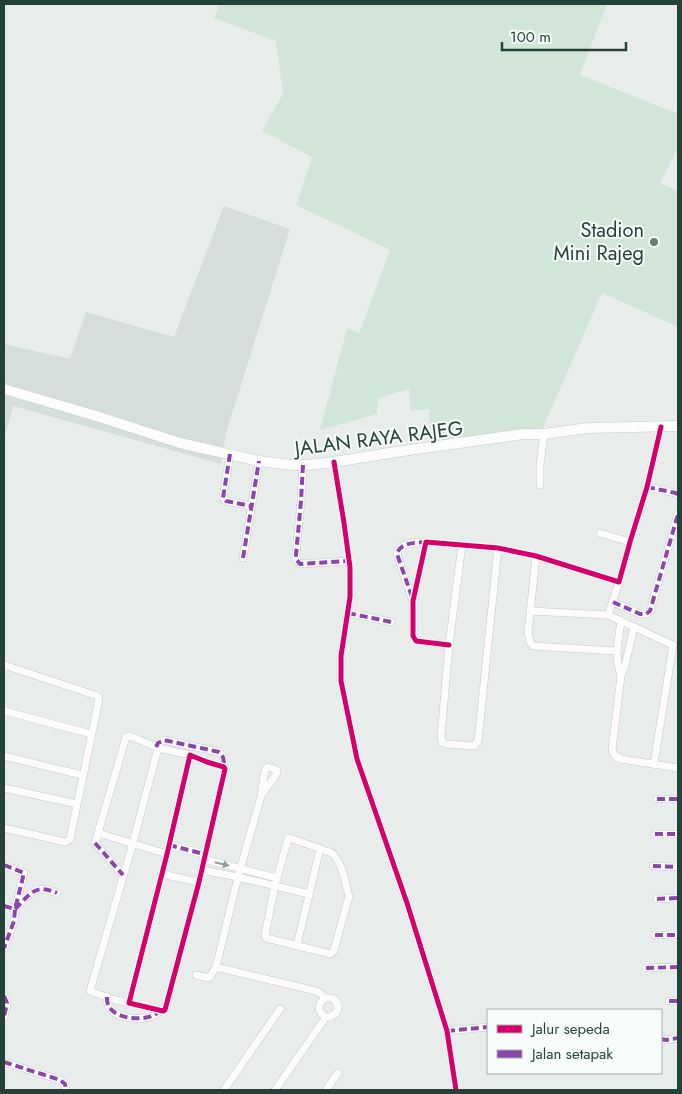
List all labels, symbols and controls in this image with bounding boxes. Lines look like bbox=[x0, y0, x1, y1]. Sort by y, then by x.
scale bar bbox=[502, 20, 626, 52]
text: 100 m bbox=[510, 26, 551, 48]
place label: Stadion Mini Rajeg bbox=[553, 216, 644, 268]
marker: Stadion Mini Rajeg bbox=[648, 236, 660, 248]
street label: JALAN RAYA RAJEG bbox=[290, 414, 465, 464]
one-way arrow bbox=[214, 860, 229, 868]
legend bbox=[487, 1009, 662, 1074]
text: Jalur sepeda bbox=[530, 1018, 610, 1040]
text: Jalan setapak bbox=[530, 1043, 613, 1065]

